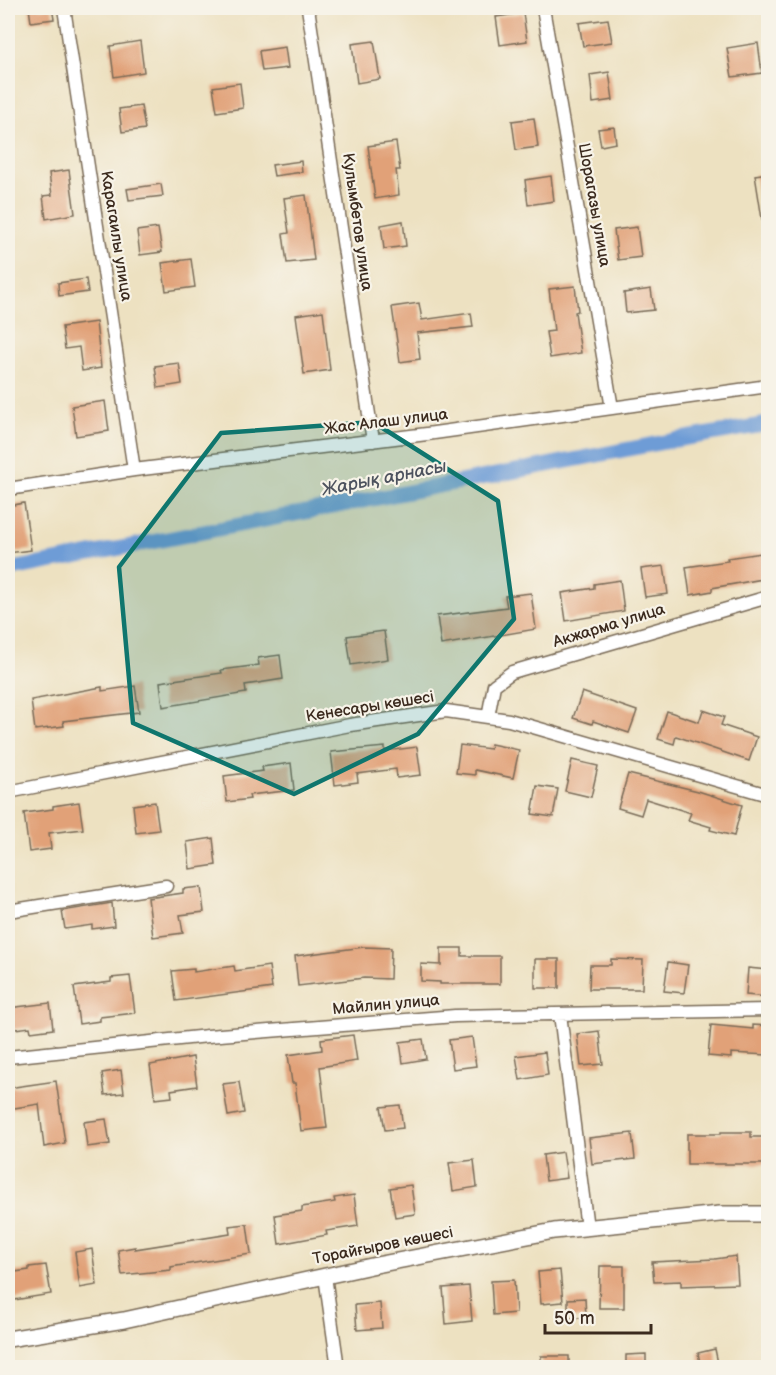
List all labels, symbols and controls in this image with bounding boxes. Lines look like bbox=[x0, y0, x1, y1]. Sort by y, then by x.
street label: Шорагазы улица bbox=[574, 142, 614, 269]
street label: Кулымбетов улица bbox=[338, 152, 376, 293]
street label: Карагаилы улица bbox=[96, 169, 136, 303]
street label: Жас Алаш улица bbox=[323, 405, 450, 439]
water label: Жарық арнасы bbox=[319, 456, 448, 501]
street label: Акжарма улица bbox=[550, 600, 668, 652]
street label: Кенесары көшесі bbox=[305, 687, 435, 727]
street label: Майлин улица bbox=[332, 991, 441, 1019]
street label: Торайғыров көшесі bbox=[311, 1223, 455, 1269]
scale bar bbox=[545, 1297, 652, 1335]
text: 50 m bbox=[554, 1308, 595, 1329]

